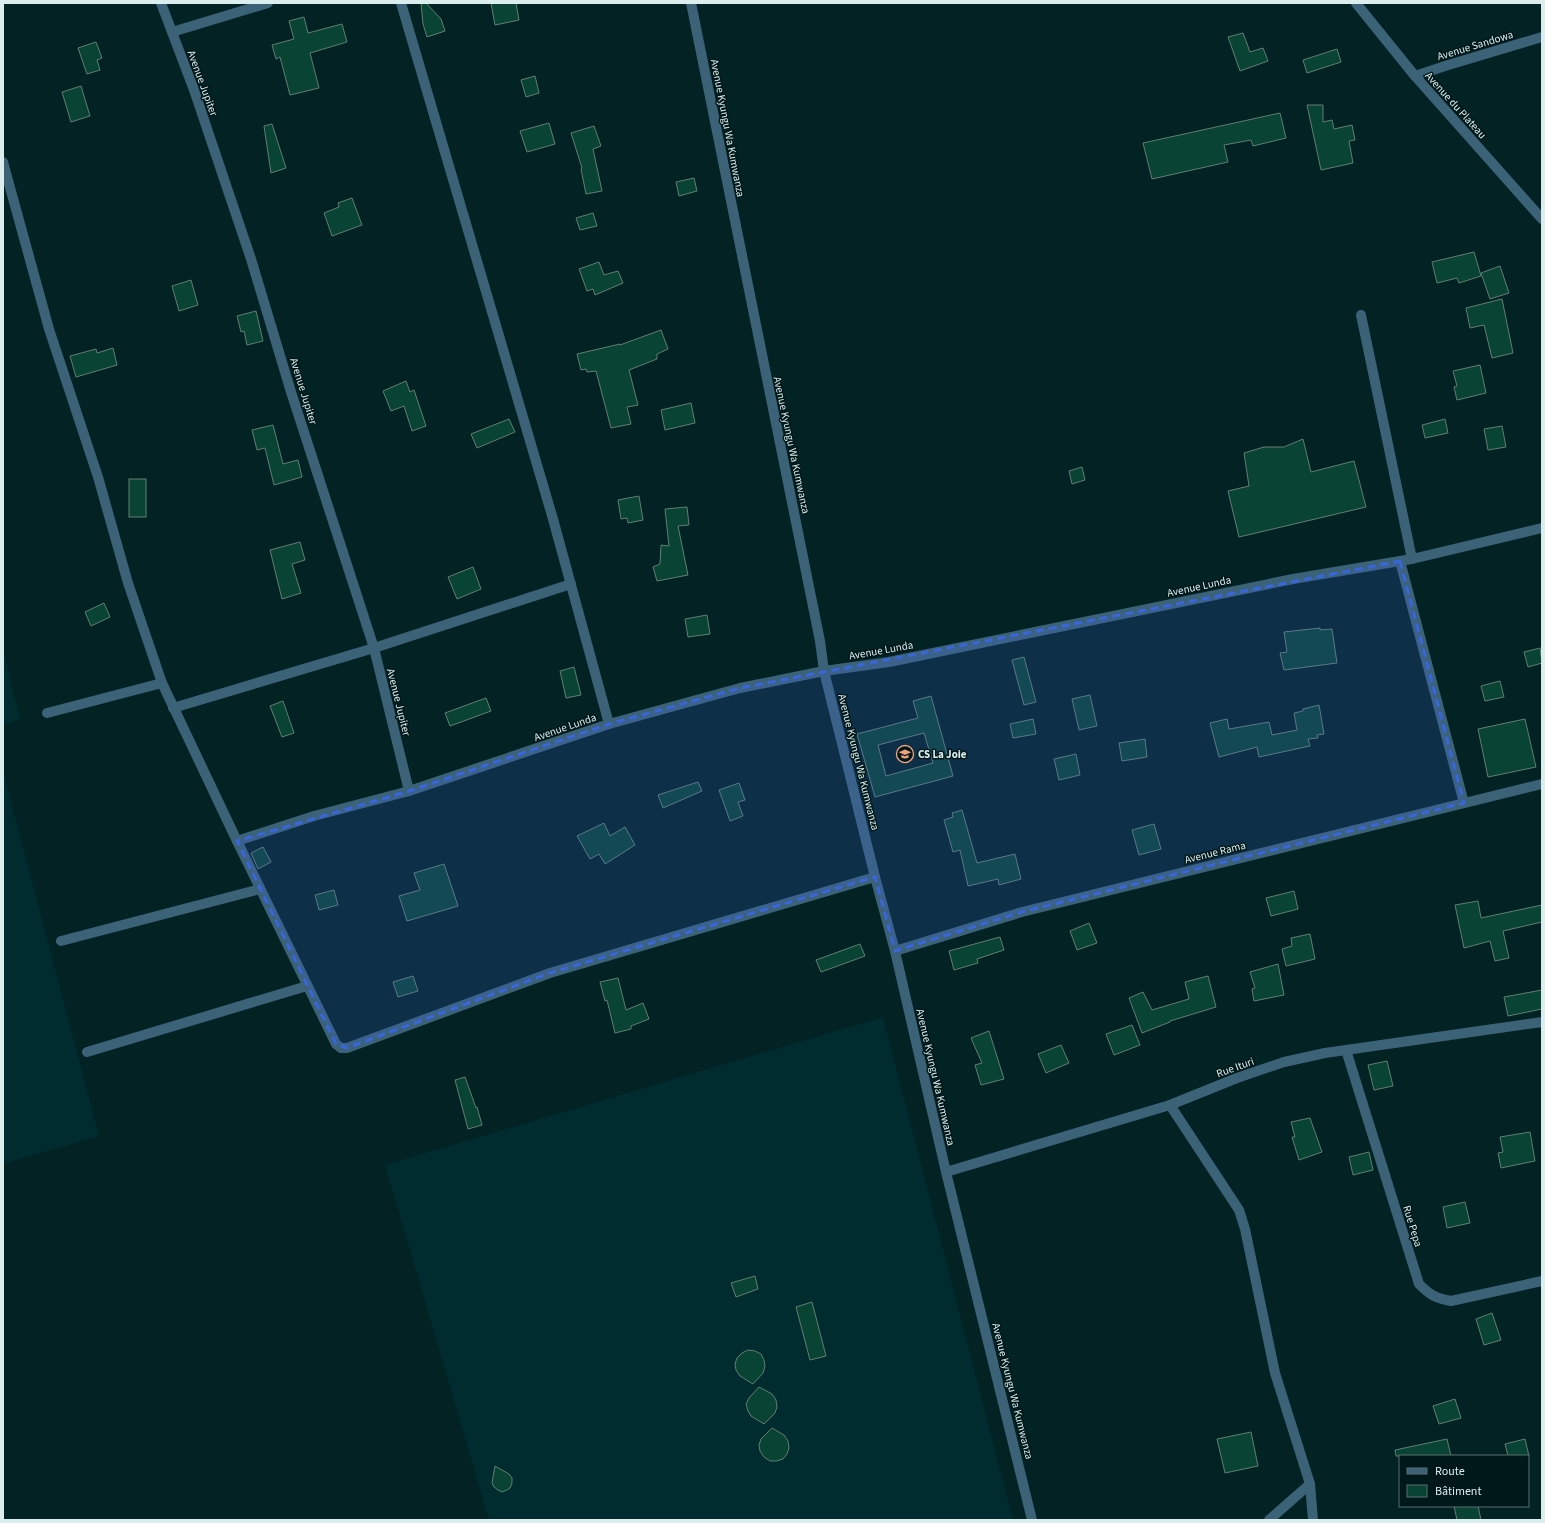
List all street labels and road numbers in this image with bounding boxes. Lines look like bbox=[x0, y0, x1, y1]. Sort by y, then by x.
street label: Avenue Sandowa bbox=[1435, 27, 1515, 64]
street label: Avenue Jupiter bbox=[184, 48, 221, 118]
street label: Avenue Kyungu Wa Kumwanza bbox=[707, 58, 748, 198]
street label: Avenue du Plateau bbox=[1422, 69, 1490, 142]
street label: Avenue Jupiter bbox=[286, 356, 321, 427]
street label: Avenue Kyungu Wa Kumwanza bbox=[770, 375, 813, 515]
street label: Avenue Lunda bbox=[1166, 572, 1232, 601]
street label: Avenue Lunda bbox=[848, 637, 914, 664]
street label: Avenue Jupiter bbox=[383, 667, 414, 738]
street label: Avenue Kyungu Wa Kumwanza bbox=[834, 692, 883, 832]
street label: Avenue Lunda bbox=[532, 710, 598, 745]
street label: Avenue Rama bbox=[1183, 838, 1247, 867]
street label: Avenue Kyungu Wa Kumwanza bbox=[912, 1007, 959, 1147]
street label: Rue Ituri bbox=[1214, 1054, 1256, 1081]
street label: Rue Pepa bbox=[1399, 1203, 1426, 1249]
street label: Avenue Kyungu Wa Kumwanza bbox=[988, 1321, 1037, 1461]

